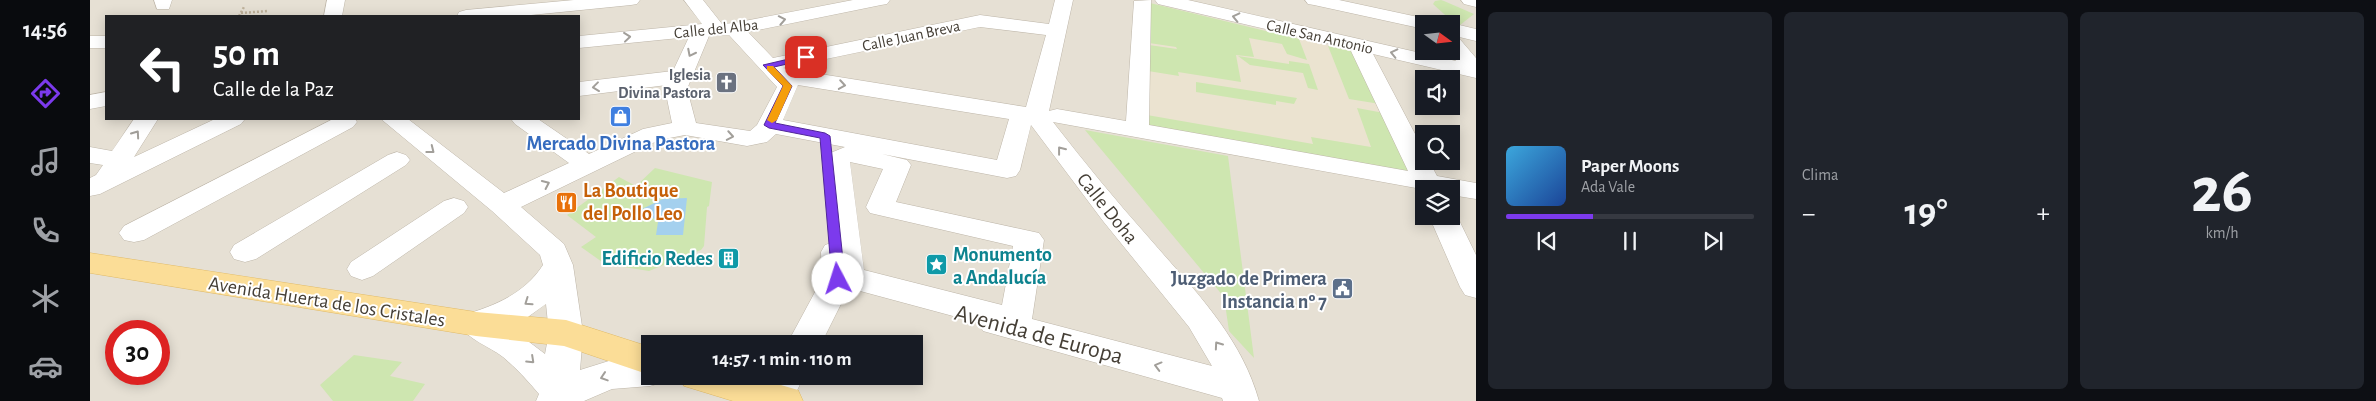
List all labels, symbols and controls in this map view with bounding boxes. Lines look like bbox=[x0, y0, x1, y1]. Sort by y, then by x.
one-way arrow bbox=[1232, 12, 1241, 22]
one-way arrow bbox=[778, 15, 787, 25]
north arrow bbox=[1415, 15, 1460, 60]
map controls bbox=[1415, 15, 1460, 225]
street label: Calle del Alba bbox=[673, 17, 759, 41]
street label: Calle San Antonio bbox=[1265, 17, 1375, 57]
street label: Calle Juan Breva bbox=[861, 18, 962, 54]
text: 14:56 bbox=[23, 19, 67, 41]
one-way arrow bbox=[624, 32, 632, 43]
icon: left bbox=[130, 35, 195, 100]
pin bbox=[785, 36, 827, 78]
text: 50 m bbox=[213, 37, 280, 72]
icon: arrive bbox=[792, 43, 820, 71]
one-way arrow bbox=[687, 48, 697, 57]
one-way arrow bbox=[1390, 48, 1399, 59]
place label: Iglesia Divina Pastora bbox=[618, 67, 711, 101]
button: sound bbox=[1415, 70, 1460, 115]
church icon: Iglesia Divina Pastora bbox=[715, 71, 739, 95]
icon: directions bbox=[28, 76, 63, 111]
text: Calle de la Paz bbox=[213, 78, 334, 100]
one-way arrow bbox=[839, 79, 847, 90]
one-way arrow bbox=[592, 81, 600, 92]
shop icon: Mercado Divina Pastora bbox=[609, 105, 633, 129]
button: search bbox=[1415, 125, 1460, 170]
one-way arrow bbox=[130, 130, 139, 139]
one-way arrow bbox=[726, 130, 734, 141]
place label: Mercado Divina Pastora bbox=[527, 134, 716, 154]
icon: music bbox=[28, 144, 63, 179]
one-way arrow bbox=[425, 144, 434, 152]
one-way arrow bbox=[1059, 147, 1067, 156]
text: Paper Moons bbox=[1581, 157, 1679, 176]
text: 26 bbox=[2191, 159, 2253, 224]
text: Clima bbox=[1802, 167, 1838, 183]
street label: Calle Doha bbox=[1073, 170, 1142, 248]
text: Ada Vale bbox=[1581, 179, 1635, 195]
one-way arrow bbox=[540, 180, 549, 190]
button: layers bbox=[1415, 180, 1460, 225]
place label: La Boutique del Pollo Leo bbox=[583, 181, 683, 224]
restaurant icon: La Boutique del Pollo Leo bbox=[555, 190, 579, 214]
text: 19° bbox=[1904, 194, 1948, 232]
text: − bbox=[1802, 200, 1815, 228]
text: + bbox=[2037, 200, 2050, 228]
icon: phone bbox=[28, 213, 63, 248]
text: km/h bbox=[2205, 225, 2239, 241]
icon: previous bbox=[1533, 227, 1561, 255]
icon: pause bbox=[1616, 227, 1644, 255]
icon: next bbox=[1699, 227, 1727, 255]
place label: Monumento a Andalucía bbox=[953, 245, 1052, 288]
building icon: Edificio Redes bbox=[717, 246, 741, 270]
place label: Edificio Redes bbox=[601, 249, 713, 269]
position arrow bbox=[811, 252, 863, 304]
place icon: Monumento a Andalucía bbox=[925, 253, 949, 277]
place label: Juzgado de Primera Instancia nº 7 bbox=[1171, 269, 1327, 312]
street label: Avenida Huerta de los Cristales bbox=[207, 273, 446, 331]
public building icon: Juzgado de Primera Instancia nº 7 bbox=[1331, 277, 1355, 301]
icon: climate bbox=[28, 281, 63, 316]
one-way arrow bbox=[524, 296, 534, 305]
street label: Avenida de Europa bbox=[952, 301, 1126, 369]
speed limit sign: 30 bbox=[105, 320, 170, 385]
one-way arrow bbox=[1215, 341, 1224, 350]
icon: car bbox=[28, 349, 63, 384]
text: 14:57 · 1 min · 110 m bbox=[712, 350, 852, 369]
one-way arrow bbox=[526, 354, 535, 363]
one-way arrow bbox=[1154, 361, 1163, 372]
one-way arrow bbox=[601, 371, 609, 381]

